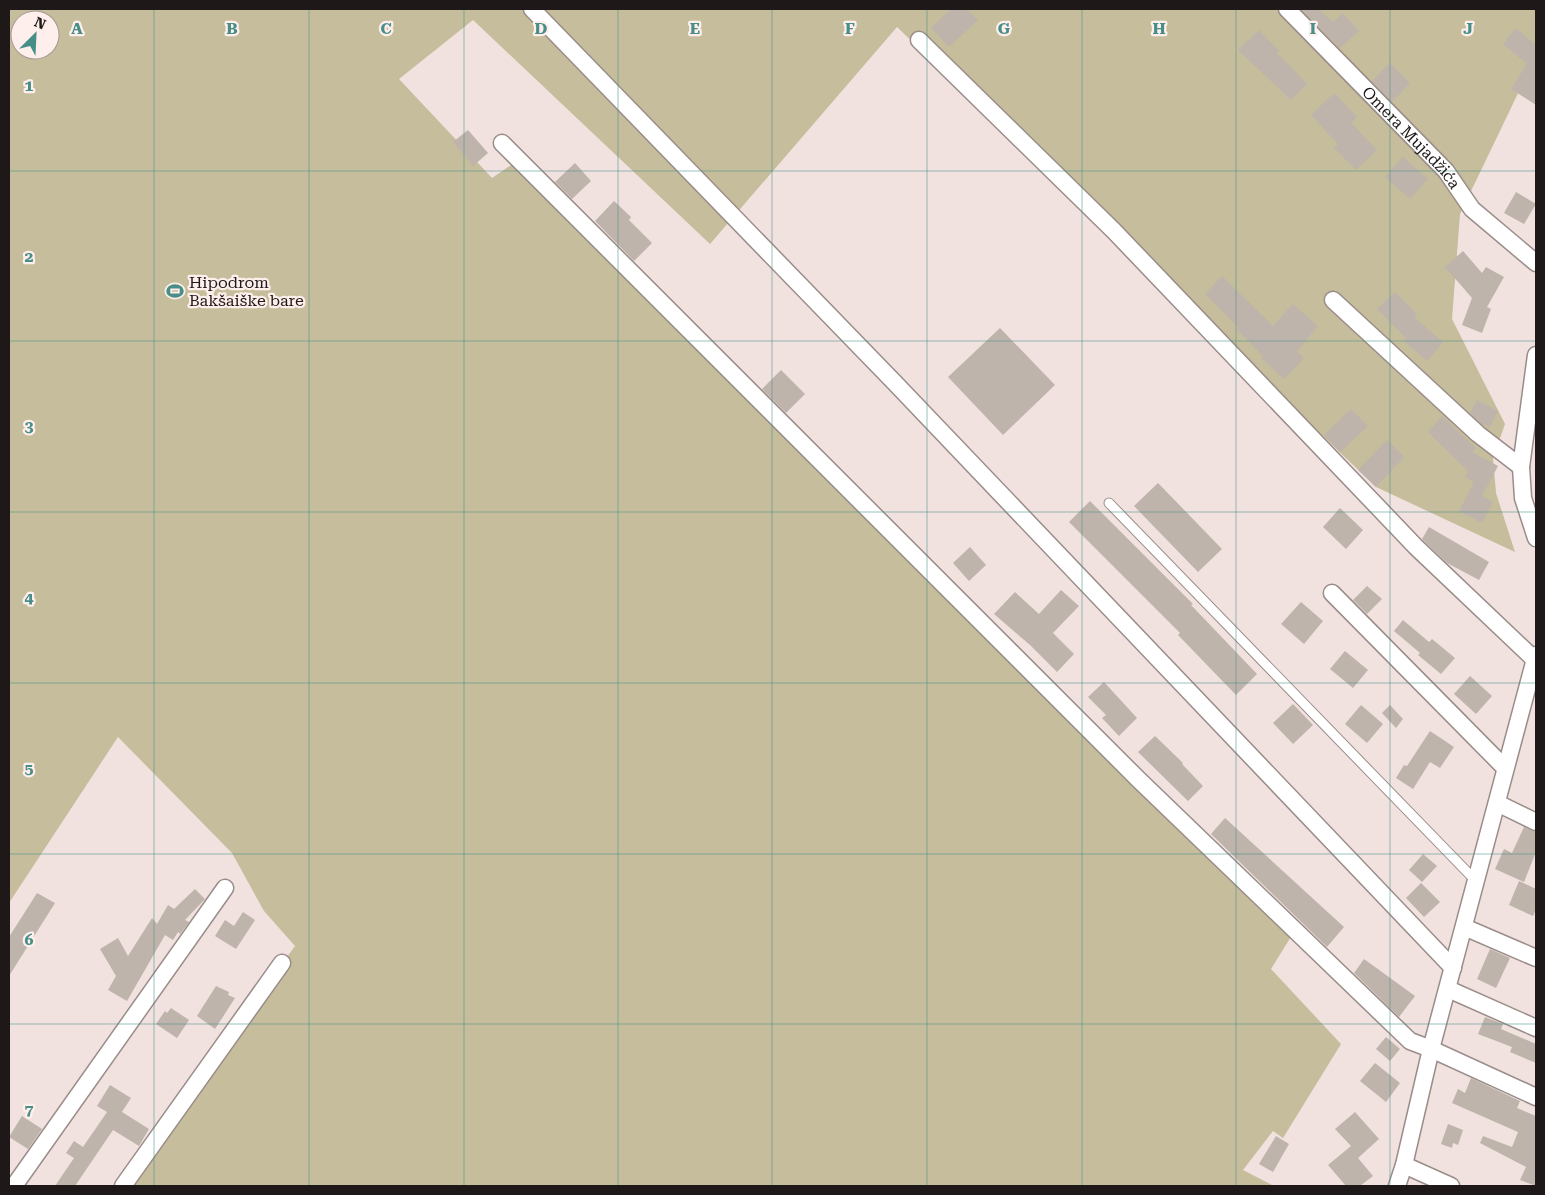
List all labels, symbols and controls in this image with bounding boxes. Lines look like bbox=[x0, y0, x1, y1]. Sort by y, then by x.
north arrow bbox=[10, 10, 60, 60]
text: N bbox=[32, 14, 49, 33]
text: A bbox=[71, 19, 83, 38]
text: B bbox=[226, 19, 238, 38]
text: C bbox=[380, 19, 392, 38]
text: D bbox=[535, 19, 548, 38]
text: E bbox=[690, 19, 700, 38]
text: F bbox=[845, 19, 855, 38]
text: G bbox=[998, 19, 1011, 38]
text: H bbox=[1152, 19, 1166, 38]
text: I bbox=[1310, 19, 1316, 38]
text: J bbox=[1463, 19, 1473, 38]
text: 1 bbox=[25, 76, 34, 95]
street label: Omera Mujadžića bbox=[1358, 83, 1464, 193]
text: 2 bbox=[25, 247, 34, 266]
place label: Hipodrom Bakšaiške bare bbox=[189, 273, 304, 310]
sports icon: Hipodrom Bakšaiške bare bbox=[165, 281, 185, 301]
text: 3 bbox=[25, 417, 34, 436]
text: 4 bbox=[25, 588, 34, 607]
text: 5 bbox=[25, 759, 34, 778]
text: 6 bbox=[25, 930, 34, 949]
text: 7 bbox=[25, 1100, 34, 1119]

